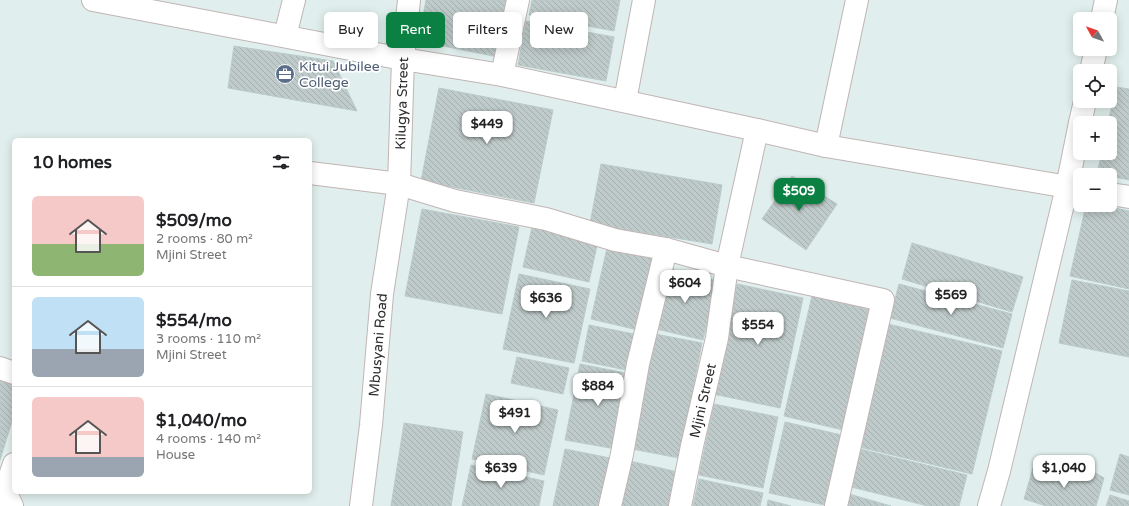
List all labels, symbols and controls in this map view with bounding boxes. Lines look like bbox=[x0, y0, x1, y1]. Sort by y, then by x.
chip: Buy bbox=[324, 12, 378, 48]
chip: Rent bbox=[386, 12, 445, 48]
chip: Filters bbox=[453, 12, 522, 48]
chip: New bbox=[530, 12, 588, 48]
north arrow bbox=[1073, 12, 1117, 56]
map controls bbox=[1073, 12, 1117, 212]
street label: Kilugya Street bbox=[392, 56, 412, 150]
place label: Kitui Jubilee College bbox=[299, 58, 380, 91]
office icon: Kitui Jubilee College bbox=[274, 63, 296, 85]
button: locate bbox=[1073, 64, 1117, 108]
pin: $449 bbox=[463, 111, 511, 145]
text: $449 bbox=[471, 116, 503, 132]
button: + bbox=[1073, 116, 1117, 160]
icon: filters bbox=[270, 151, 292, 173]
text: 10 homes bbox=[32, 152, 112, 173]
button: − bbox=[1073, 168, 1117, 212]
pin: $509 bbox=[775, 178, 823, 212]
text: $509 bbox=[783, 183, 815, 199]
text: $509/mo bbox=[156, 210, 232, 231]
icon: home bbox=[64, 212, 112, 260]
text: 2 rooms · 80 m² bbox=[156, 231, 253, 247]
text: Mjini Street bbox=[156, 247, 227, 263]
pin: $604 bbox=[661, 270, 709, 304]
text: $604 bbox=[669, 275, 701, 291]
pin: $569 bbox=[927, 282, 975, 316]
pin: $636 bbox=[522, 285, 570, 319]
text: $569 bbox=[935, 287, 967, 303]
text: $636 bbox=[530, 290, 562, 306]
street label: Mbusyani Road bbox=[365, 293, 391, 397]
text: $554/mo bbox=[156, 310, 232, 331]
pin: $554 bbox=[734, 312, 782, 346]
icon: home bbox=[64, 313, 112, 361]
text: $554 bbox=[742, 317, 774, 333]
text: 3 rooms · 110 m² bbox=[156, 331, 261, 347]
text: Mjini Street bbox=[156, 347, 227, 363]
street label: Mjini Street bbox=[686, 361, 720, 439]
pin: $884 bbox=[574, 373, 622, 407]
text: $884 bbox=[582, 378, 614, 394]
pin: $491 bbox=[491, 400, 539, 434]
text: $491 bbox=[499, 405, 531, 421]
text: $1,040/mo bbox=[156, 410, 247, 431]
icon: home bbox=[64, 413, 112, 461]
text: 4 rooms · 140 m² bbox=[156, 431, 261, 447]
text: House bbox=[156, 447, 195, 463]
pin: $639 bbox=[477, 455, 525, 489]
pin: $1,040 bbox=[1031, 455, 1097, 489]
text: $639 bbox=[485, 460, 517, 476]
text: $1,040 bbox=[1042, 460, 1086, 476]

